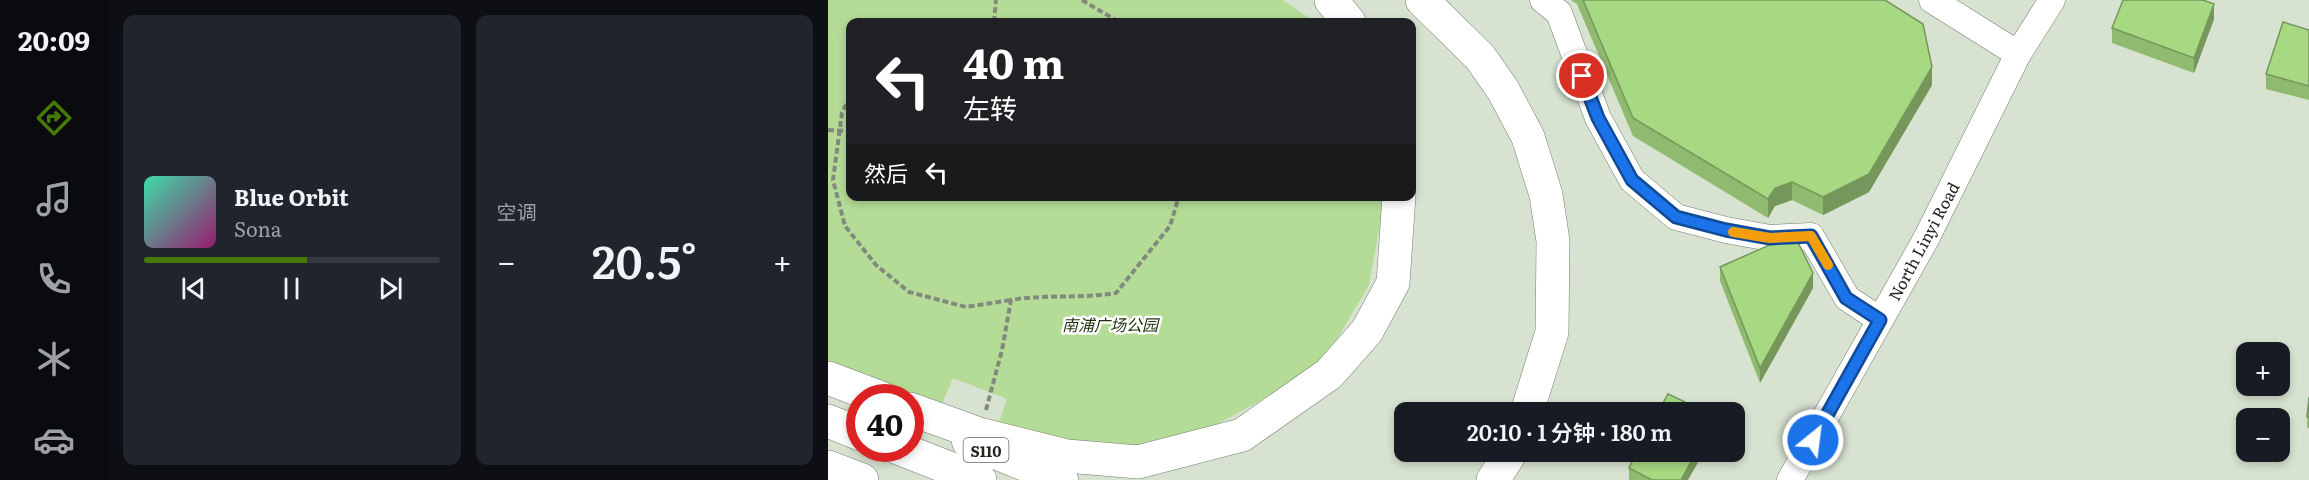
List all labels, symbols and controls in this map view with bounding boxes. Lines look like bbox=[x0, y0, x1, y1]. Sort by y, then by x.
text: 20:09 bbox=[18, 19, 90, 59]
text: 40 m bbox=[963, 30, 1064, 92]
icon: left bbox=[864, 42, 942, 120]
pin bbox=[1556, 50, 1607, 101]
icon: arrive bbox=[1565, 59, 1598, 92]
text: 左转 bbox=[963, 87, 1017, 127]
icon: directions bbox=[33, 97, 75, 139]
text: 然后 bbox=[864, 156, 908, 189]
icon: left bbox=[920, 156, 953, 189]
street label: North Linyi Road bbox=[1882, 177, 1965, 305]
icon: music bbox=[33, 178, 75, 220]
text: Blue Orbit bbox=[234, 180, 349, 213]
text: 空调 bbox=[497, 196, 537, 226]
text: Sona bbox=[234, 213, 282, 243]
text: 20.5° bbox=[592, 226, 697, 293]
text: − bbox=[497, 235, 516, 284]
text: + bbox=[773, 235, 792, 284]
icon: phone bbox=[33, 258, 75, 300]
icon: previous bbox=[177, 272, 210, 305]
icon: pause bbox=[275, 272, 308, 305]
icon: next bbox=[374, 272, 407, 305]
park label: 南浦广场公园 bbox=[1062, 312, 1160, 336]
icon: climate bbox=[33, 338, 75, 380]
map controls bbox=[2236, 342, 2290, 462]
button: + bbox=[2236, 342, 2290, 396]
speed limit sign: 40 bbox=[846, 384, 924, 462]
position arrow bbox=[1781, 408, 1845, 472]
button: − bbox=[2236, 408, 2290, 462]
text: 20:10 · 1 分钟 · 180 m bbox=[1467, 415, 1672, 448]
icon: car bbox=[33, 419, 75, 461]
road number: S110 bbox=[964, 438, 1008, 462]

